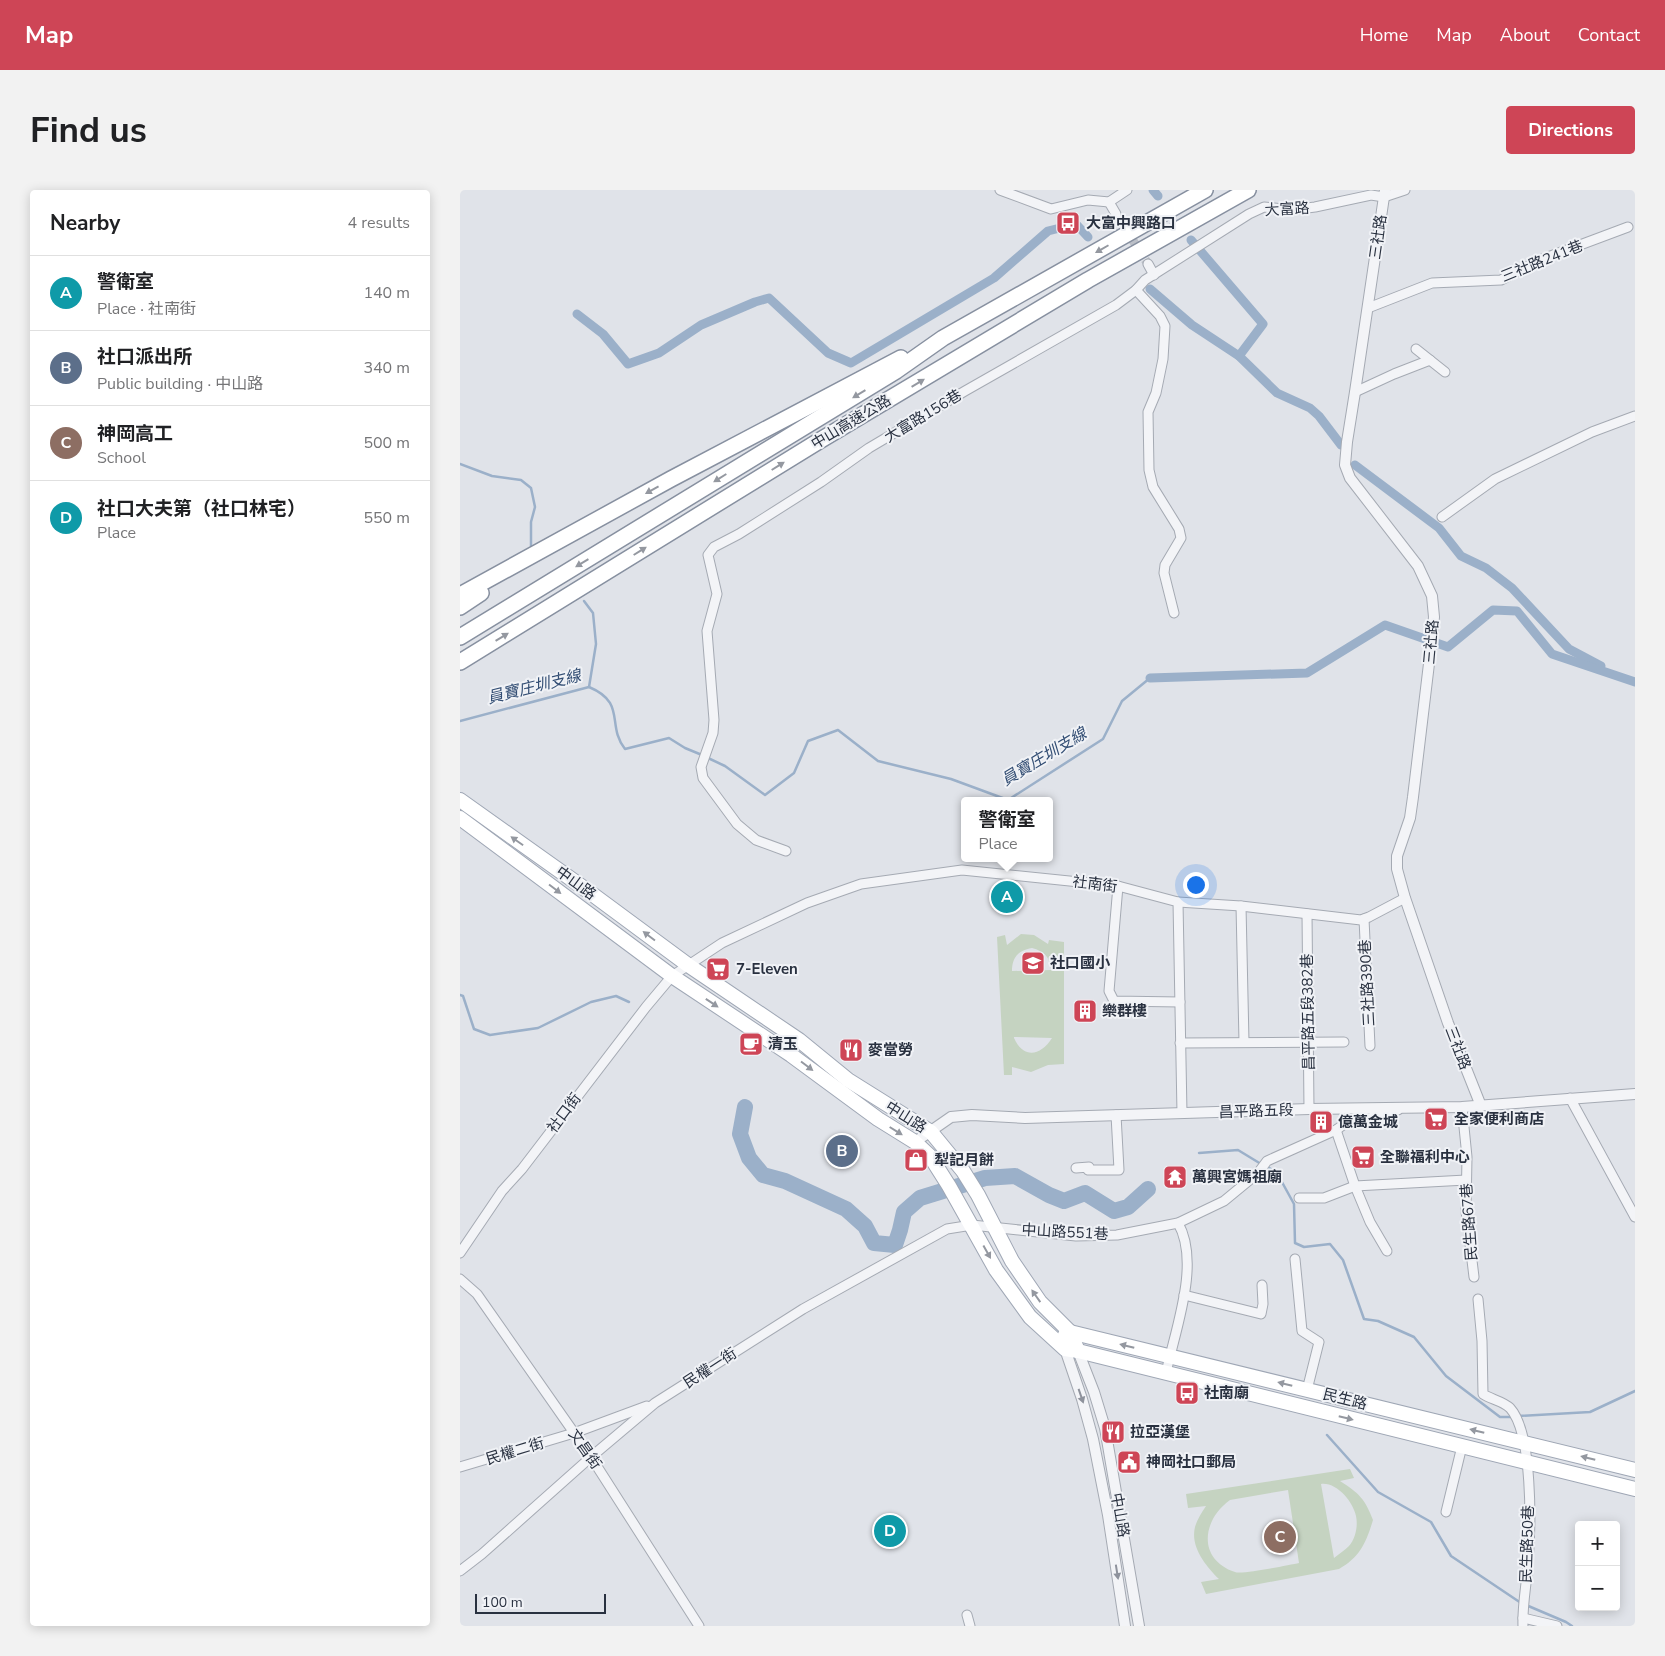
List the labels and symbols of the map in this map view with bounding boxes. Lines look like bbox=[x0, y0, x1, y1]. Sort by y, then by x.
street label: 大富路 bbox=[1264, 198, 1310, 220]
bus stop icon: 大富中興路口 bbox=[1055, 210, 1081, 236]
place label: 大富中興路口 bbox=[1086, 213, 1176, 233]
street label: 三社路 bbox=[1365, 213, 1391, 261]
street label: 三社路241巷 bbox=[1498, 235, 1586, 287]
one-way arrow bbox=[1095, 244, 1109, 253]
one-way arrow bbox=[911, 378, 924, 387]
street label: 大富路156巷 bbox=[881, 385, 965, 447]
one-way arrow bbox=[852, 389, 865, 398]
street label: 中山高速公路 bbox=[807, 390, 895, 454]
one-way arrow bbox=[771, 461, 784, 470]
one-way arrow bbox=[713, 473, 726, 482]
one-way arrow bbox=[645, 486, 659, 494]
one-way arrow bbox=[633, 546, 646, 556]
one-way arrow bbox=[575, 559, 588, 568]
street label: 三社路 bbox=[1419, 619, 1443, 665]
one-way arrow bbox=[495, 632, 508, 641]
water label: 員寶庄圳支線 bbox=[485, 664, 585, 709]
water label: 員寶庄圳支線 bbox=[997, 722, 1093, 791]
one-way arrow bbox=[510, 836, 524, 846]
street label: 中山路 bbox=[552, 862, 600, 904]
street label: 社南街 bbox=[1071, 871, 1119, 897]
your location bbox=[1183, 872, 1209, 898]
pin: A bbox=[991, 878, 1023, 916]
one-way arrow bbox=[548, 884, 561, 895]
one-way arrow bbox=[642, 931, 656, 941]
street label: 三社路390巷 bbox=[1355, 939, 1379, 1027]
school or university icon: 社口國小 bbox=[1020, 950, 1046, 976]
place label: 社口國小 bbox=[1050, 953, 1111, 973]
street label: 昌平路五段382巷 bbox=[1297, 953, 1319, 1071]
supermarket icon: 7-Eleven bbox=[705, 956, 731, 982]
place label: 7-Eleven bbox=[736, 959, 798, 979]
one-way arrow bbox=[705, 998, 719, 1007]
building icon: 樂群樓 bbox=[1072, 998, 1098, 1024]
place label: 樂群樓 bbox=[1102, 1001, 1147, 1021]
street label: 三社路 bbox=[1441, 1023, 1475, 1073]
cafe icon: 清玉 bbox=[738, 1031, 764, 1057]
place label: 清玉 bbox=[768, 1034, 798, 1054]
restaurant icon: 麥當勞 bbox=[838, 1037, 864, 1063]
place label: 麥當勞 bbox=[868, 1040, 913, 1060]
one-way arrow bbox=[800, 1061, 813, 1072]
street label: 社口街 bbox=[542, 1089, 586, 1137]
street label: 中山路 bbox=[882, 1097, 930, 1137]
street label: 昌平路五段 bbox=[1218, 1100, 1294, 1122]
supermarket icon: 全家便利商店 bbox=[1423, 1106, 1449, 1132]
building icon: 億萬金城 bbox=[1308, 1109, 1334, 1135]
place label: 全家便利商店 bbox=[1454, 1109, 1544, 1129]
place label: 億萬金城 bbox=[1338, 1112, 1398, 1132]
one-way arrow bbox=[890, 1126, 903, 1135]
pin: B bbox=[826, 1132, 858, 1170]
supermarket icon: 全聯福利中心 bbox=[1350, 1144, 1376, 1170]
shop icon: 犁記月餅 bbox=[903, 1147, 929, 1173]
place label: 全聯福利中心 bbox=[1380, 1147, 1470, 1167]
place label: 犁記月餅 bbox=[934, 1150, 994, 1170]
temple icon: 萬興宮媽祖廟 bbox=[1162, 1164, 1188, 1190]
place label: 萬興宮媽祖廟 bbox=[1192, 1167, 1282, 1187]
street label: 民生路67巷 bbox=[1456, 1182, 1482, 1262]
street label: 中山路551巷 bbox=[1021, 1220, 1109, 1244]
one-way arrow bbox=[982, 1245, 991, 1259]
one-way arrow bbox=[1031, 1290, 1041, 1303]
one-way arrow bbox=[1119, 1342, 1135, 1350]
street label: 民權一街 bbox=[679, 1343, 741, 1393]
bus stop icon: 社南廟 bbox=[1174, 1380, 1200, 1406]
one-way arrow bbox=[1277, 1380, 1292, 1388]
place label: 社南廟 bbox=[1204, 1383, 1249, 1403]
street label: 民生路 bbox=[1321, 1384, 1369, 1414]
one-way arrow bbox=[1078, 1388, 1085, 1403]
one-way arrow bbox=[1339, 1414, 1354, 1422]
restaurant icon: 拉亞漢堡 bbox=[1100, 1419, 1126, 1445]
place label: 拉亞漢堡 bbox=[1130, 1422, 1190, 1442]
street label: 文昌街 bbox=[564, 1425, 606, 1473]
one-way arrow bbox=[1469, 1427, 1484, 1435]
street label: 民權二街 bbox=[483, 1433, 547, 1469]
public building icon: 神岡社口郵局 bbox=[1116, 1449, 1142, 1475]
place label: 神岡社口郵局 bbox=[1146, 1452, 1236, 1472]
one-way arrow bbox=[1580, 1454, 1595, 1462]
street label: 中山路 bbox=[1106, 1491, 1134, 1539]
street label: 民生路50巷 bbox=[1516, 1505, 1538, 1583]
pin: D bbox=[874, 1512, 906, 1550]
pin: C bbox=[1264, 1518, 1296, 1556]
one-way arrow bbox=[1113, 1564, 1121, 1580]
scale bar bbox=[475, 1591, 606, 1614]

